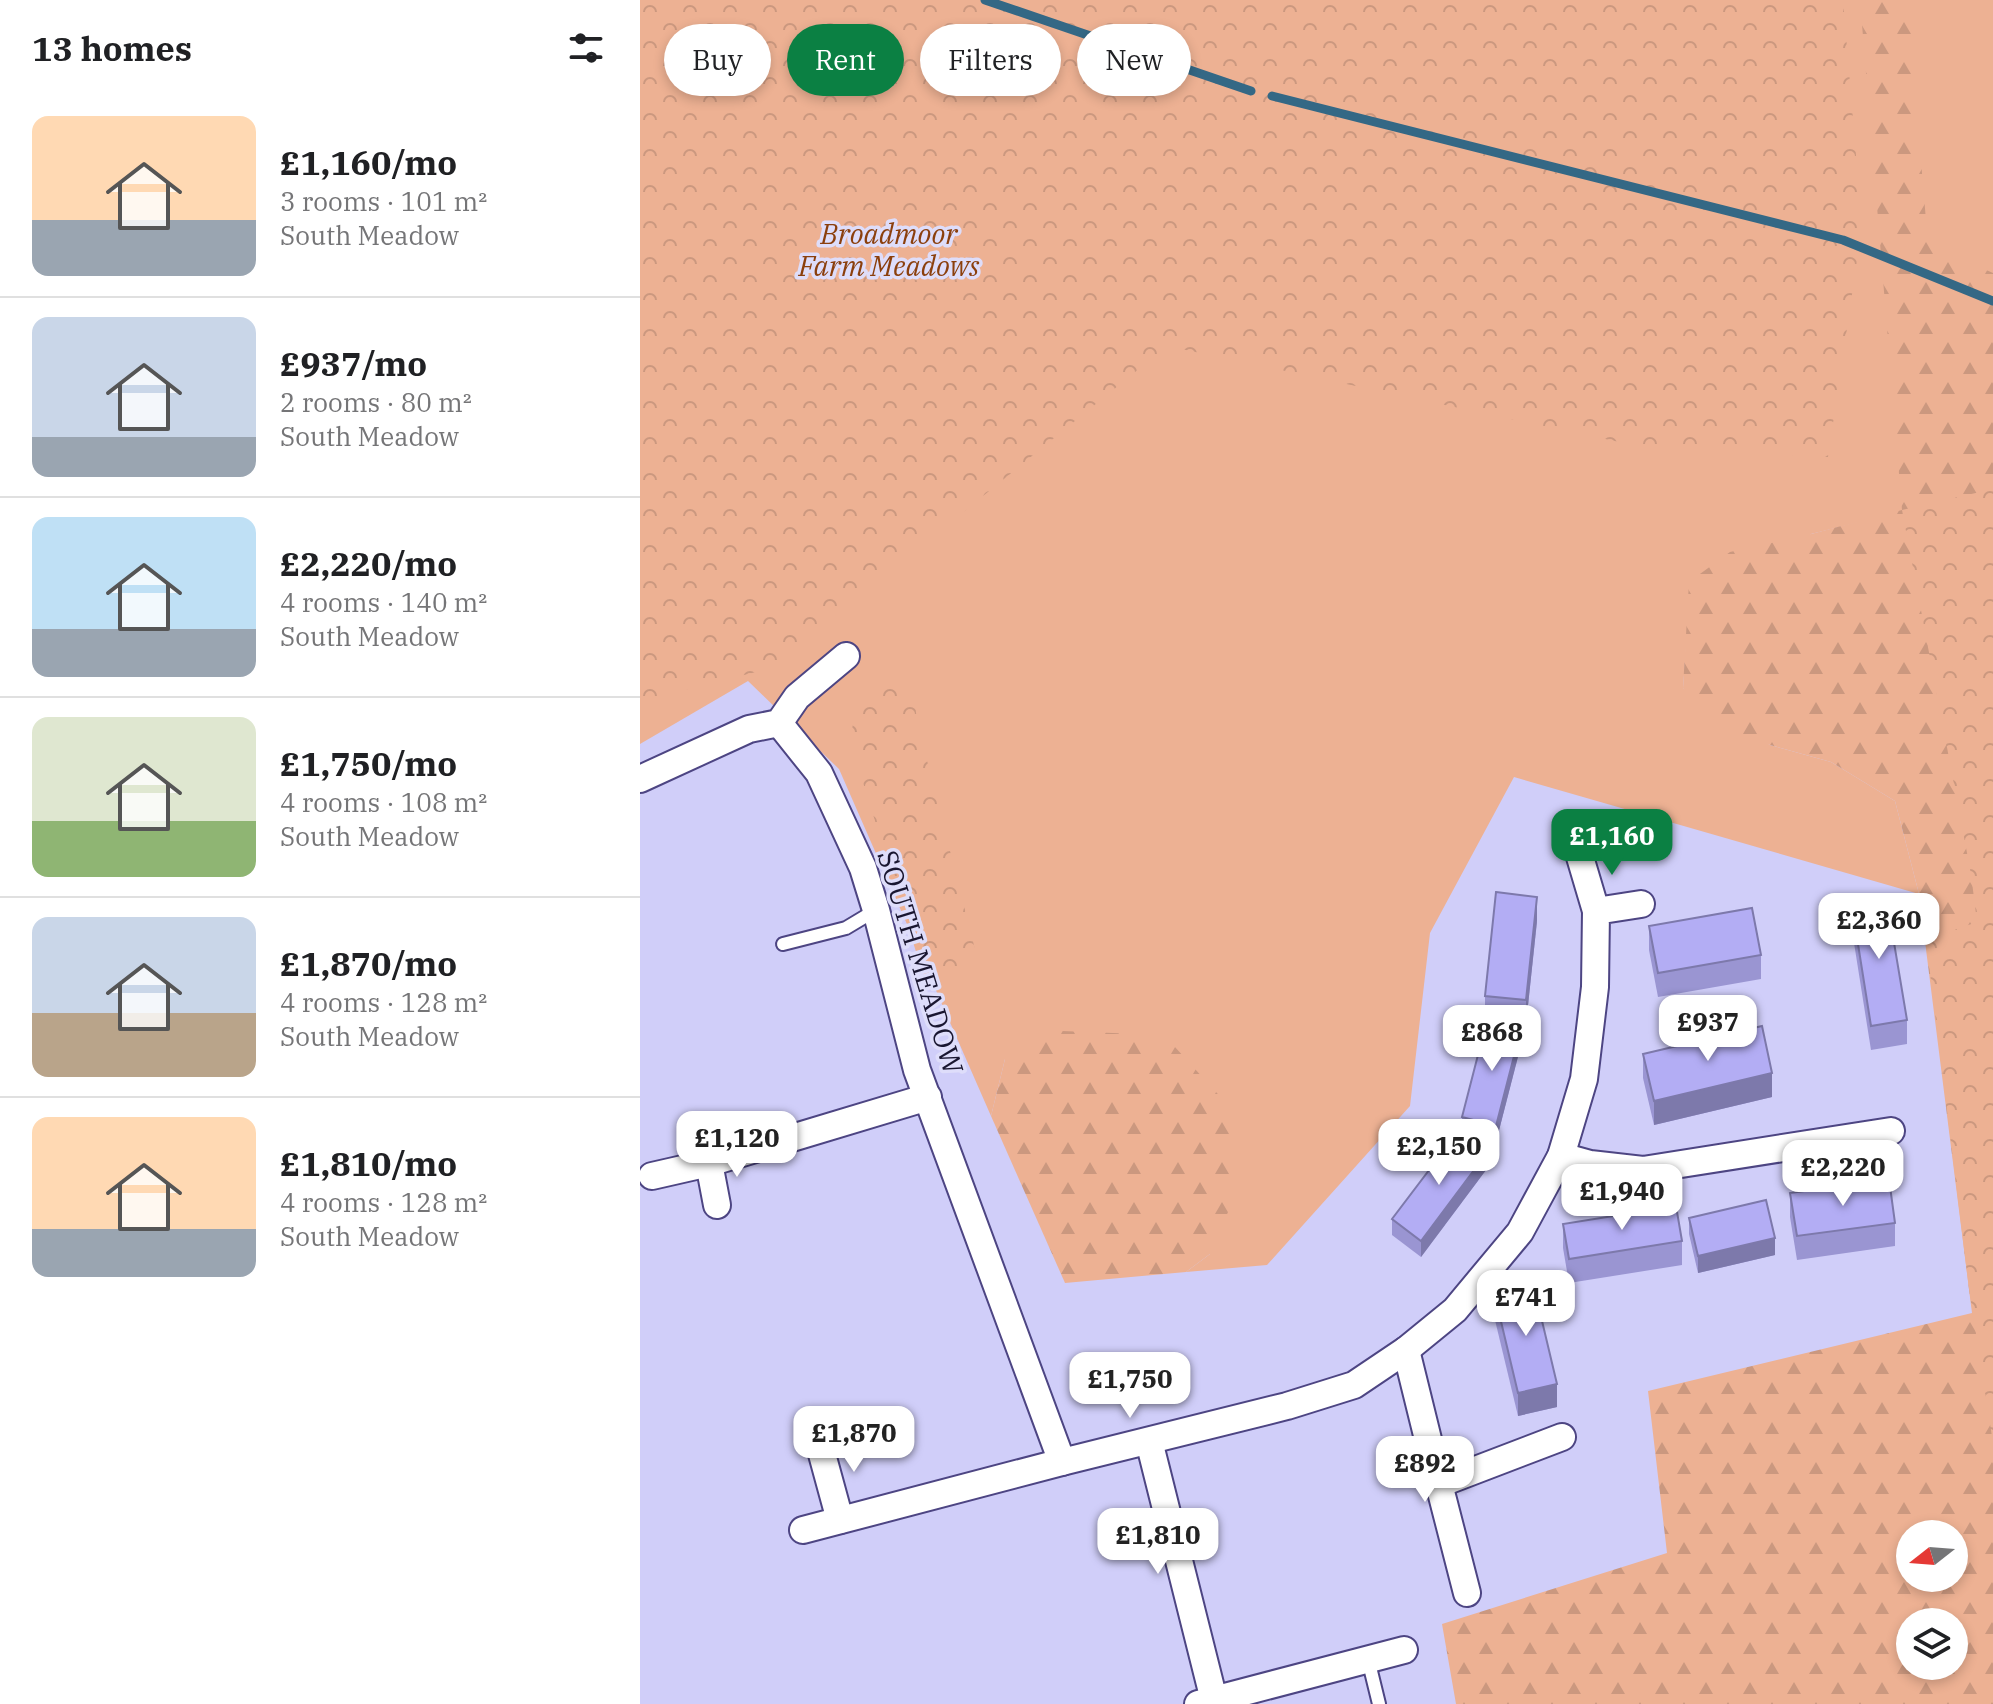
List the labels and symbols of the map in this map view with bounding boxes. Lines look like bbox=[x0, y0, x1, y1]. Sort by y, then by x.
park label: Broadmoor Farm Meadows bbox=[798, 215, 980, 284]
pin: £1,160 bbox=[1547, 809, 1677, 877]
street label: SOUTH MEADOW bbox=[869, 846, 973, 1078]
pin: £2,360 bbox=[1814, 893, 1944, 961]
pin: £937 bbox=[1661, 995, 1755, 1063]
pin: £868 bbox=[1445, 1005, 1539, 1073]
pin: £1,120 bbox=[672, 1111, 802, 1179]
pin: £2,150 bbox=[1374, 1119, 1504, 1187]
pin: £2,220 bbox=[1778, 1140, 1908, 1208]
pin: £1,940 bbox=[1557, 1164, 1687, 1232]
pin: £741 bbox=[1479, 1270, 1573, 1338]
pin: £1,750 bbox=[1065, 1352, 1195, 1420]
pin: £1,870 bbox=[789, 1406, 919, 1474]
pin: £892 bbox=[1378, 1436, 1472, 1504]
pin: £1,810 bbox=[1093, 1508, 1223, 1576]
north arrow bbox=[1896, 1520, 1968, 1592]

